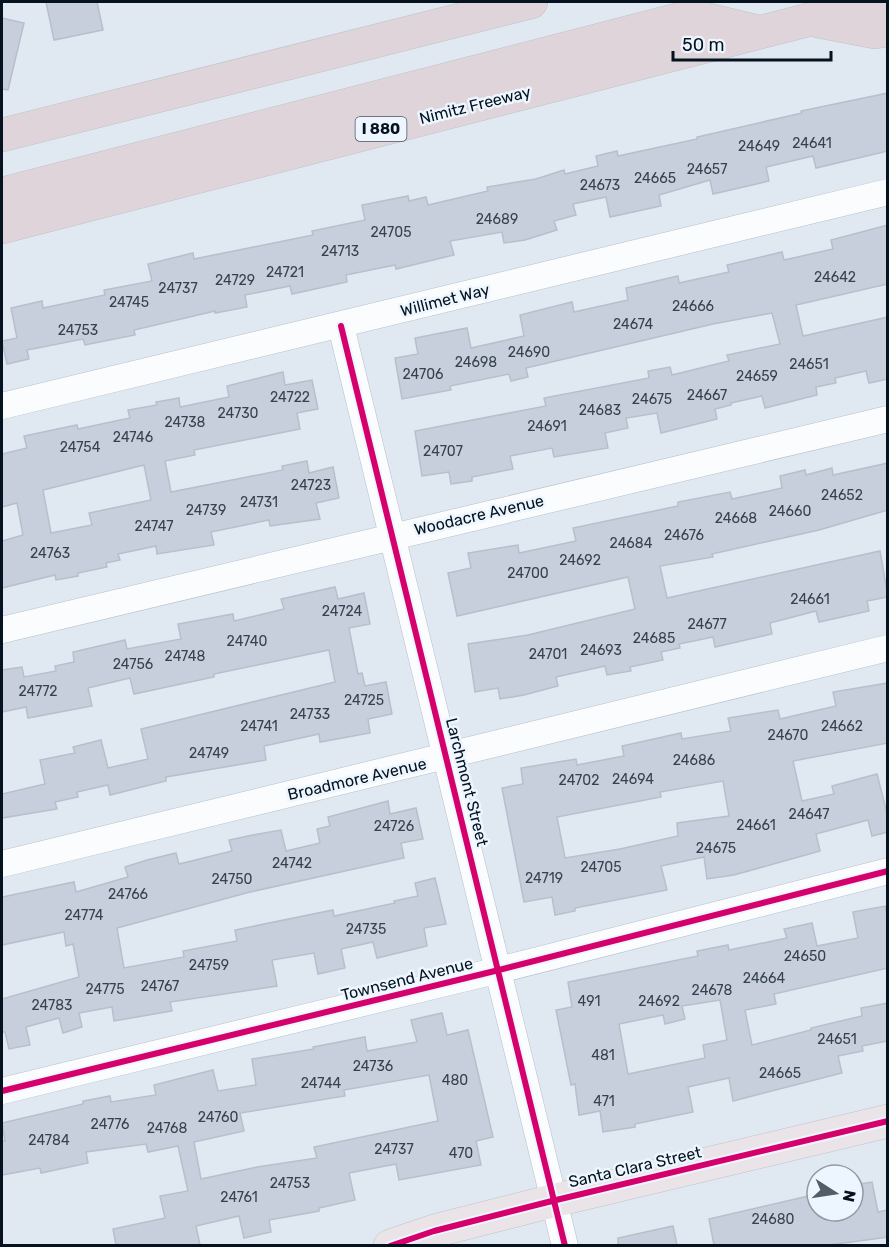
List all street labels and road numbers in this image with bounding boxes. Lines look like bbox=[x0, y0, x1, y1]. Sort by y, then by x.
street label: Nimitz Freeway bbox=[417, 82, 533, 128]
road number: I 880 bbox=[356, 117, 406, 141]
street label: Willimet Way bbox=[398, 280, 492, 320]
street label: Woodacre Avenue bbox=[412, 491, 546, 539]
street label: Larchmont Street bbox=[442, 716, 492, 848]
street label: Broadmore Avenue bbox=[286, 754, 428, 804]
street label: Townsend Avenue bbox=[339, 953, 475, 1005]
street label: Santa Clara Street bbox=[567, 1142, 703, 1192]

